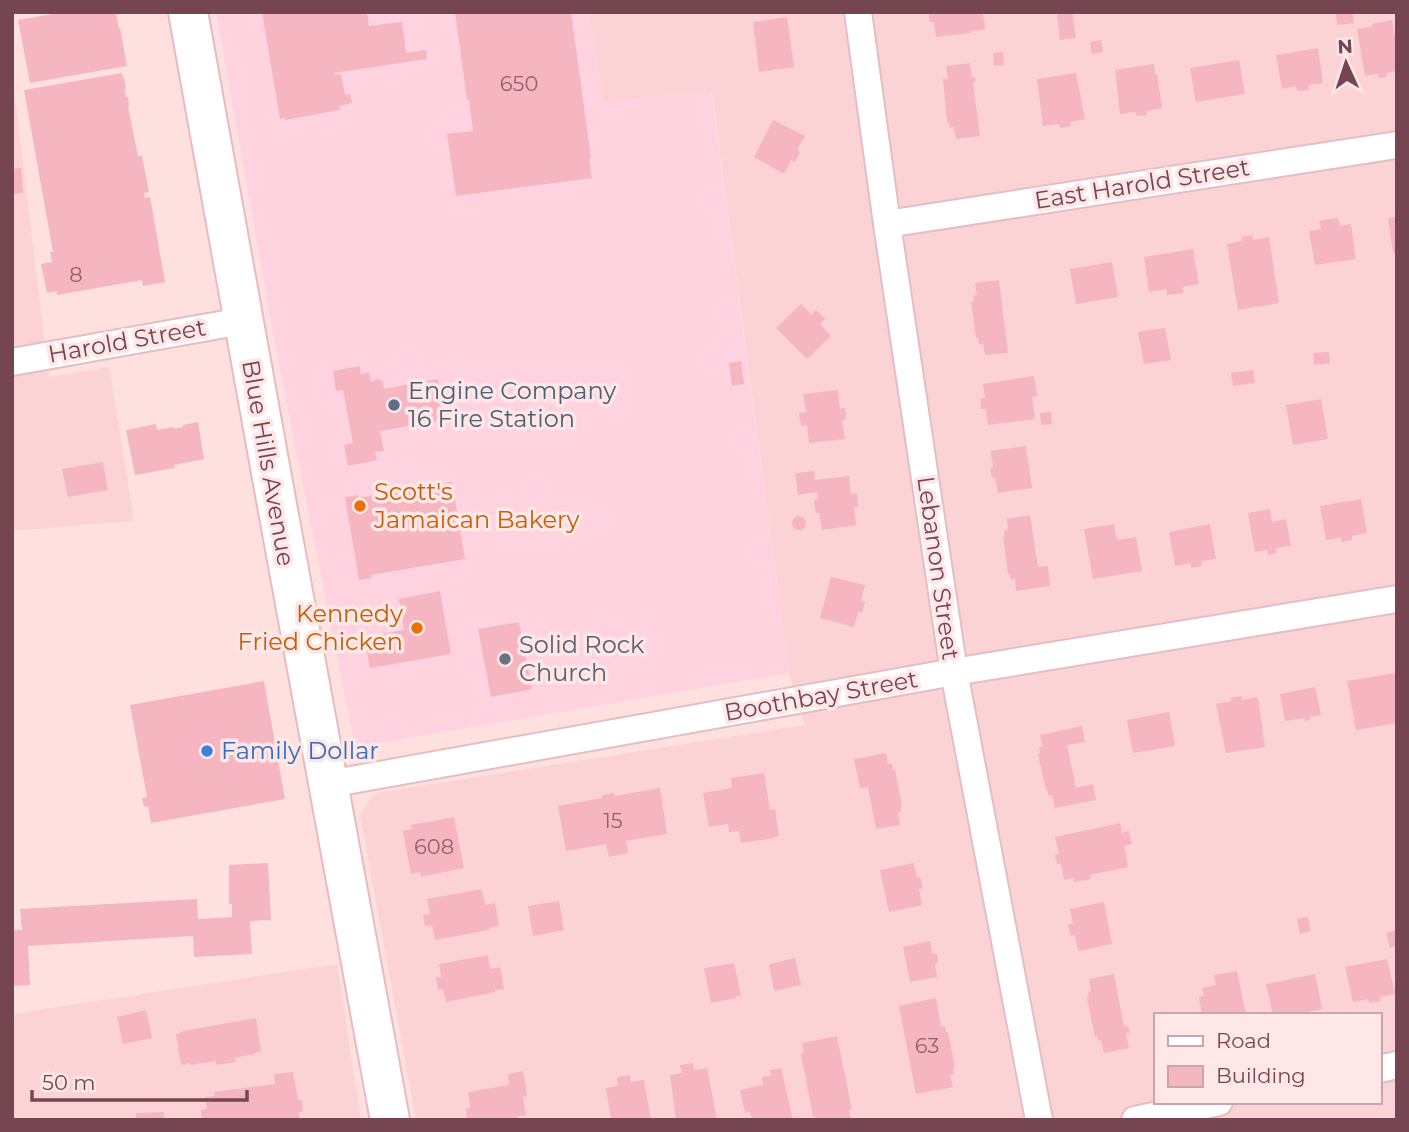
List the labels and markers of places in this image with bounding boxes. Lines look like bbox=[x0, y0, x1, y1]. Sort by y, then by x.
place label: Engine Company 16 Fire Station bbox=[408, 376, 616, 433]
marker: Engine Company 16 Fire Station bbox=[386, 397, 402, 413]
place label: Scott's Jamaican Bakery bbox=[373, 477, 580, 534]
marker: Scott's Jamaican Bakery bbox=[352, 498, 368, 514]
place label: Kennedy Fried Chicken bbox=[238, 599, 403, 656]
marker: Kennedy Fried Chicken bbox=[409, 620, 425, 636]
place label: Solid Rock Church bbox=[519, 630, 645, 687]
marker: Solid Rock Church bbox=[497, 651, 513, 667]
place label: Family Dollar bbox=[221, 736, 379, 765]
marker: Family Dollar bbox=[199, 743, 215, 759]

